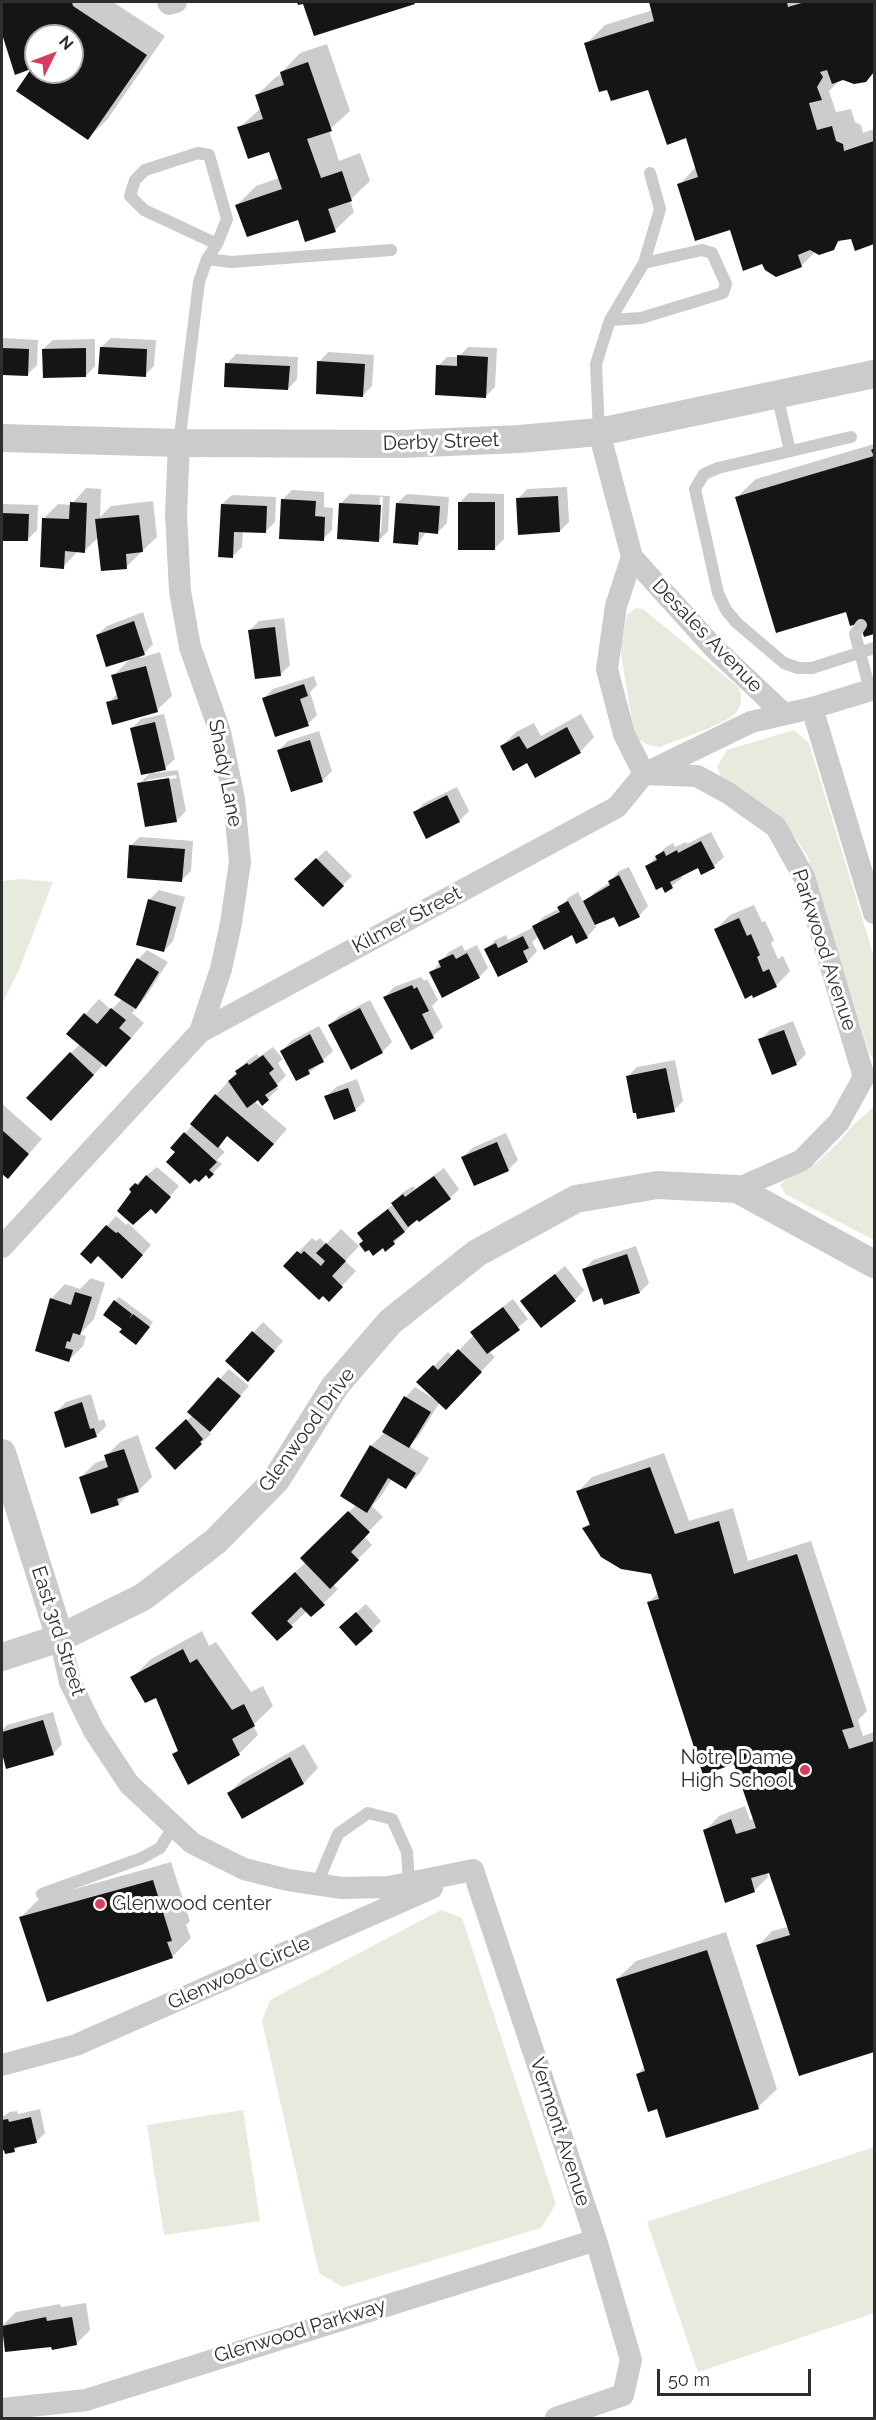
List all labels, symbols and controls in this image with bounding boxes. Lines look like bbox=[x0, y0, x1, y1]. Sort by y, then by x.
north arrow bbox=[24, 24, 84, 84]
text: N bbox=[55, 32, 77, 54]
street label: Derby Street bbox=[382, 428, 500, 456]
street label: Desales Avenue bbox=[647, 574, 767, 698]
street label: Shady Lane bbox=[203, 717, 247, 829]
street label: Parkwood Avenue bbox=[787, 866, 861, 1034]
street label: Kilmer Street bbox=[348, 881, 466, 959]
street label: Glenwood Drive bbox=[254, 1363, 360, 1497]
street label: East 3rd Street bbox=[26, 1563, 90, 1699]
place label: Notre Dame High School bbox=[680, 1746, 793, 1793]
marker: Notre Dame High School bbox=[798, 1763, 812, 1777]
place label: Glenwood center bbox=[112, 1892, 272, 1916]
marker: Glenwood center bbox=[93, 1897, 107, 1911]
street label: Glenwood Circle bbox=[164, 1931, 314, 2015]
street label: Vermont Avenue bbox=[525, 2055, 595, 2209]
street label: Glenwood Parkway bbox=[211, 2293, 389, 2369]
scale bar bbox=[660, 2357, 814, 2395]
text: 50 m bbox=[668, 2369, 710, 2390]

